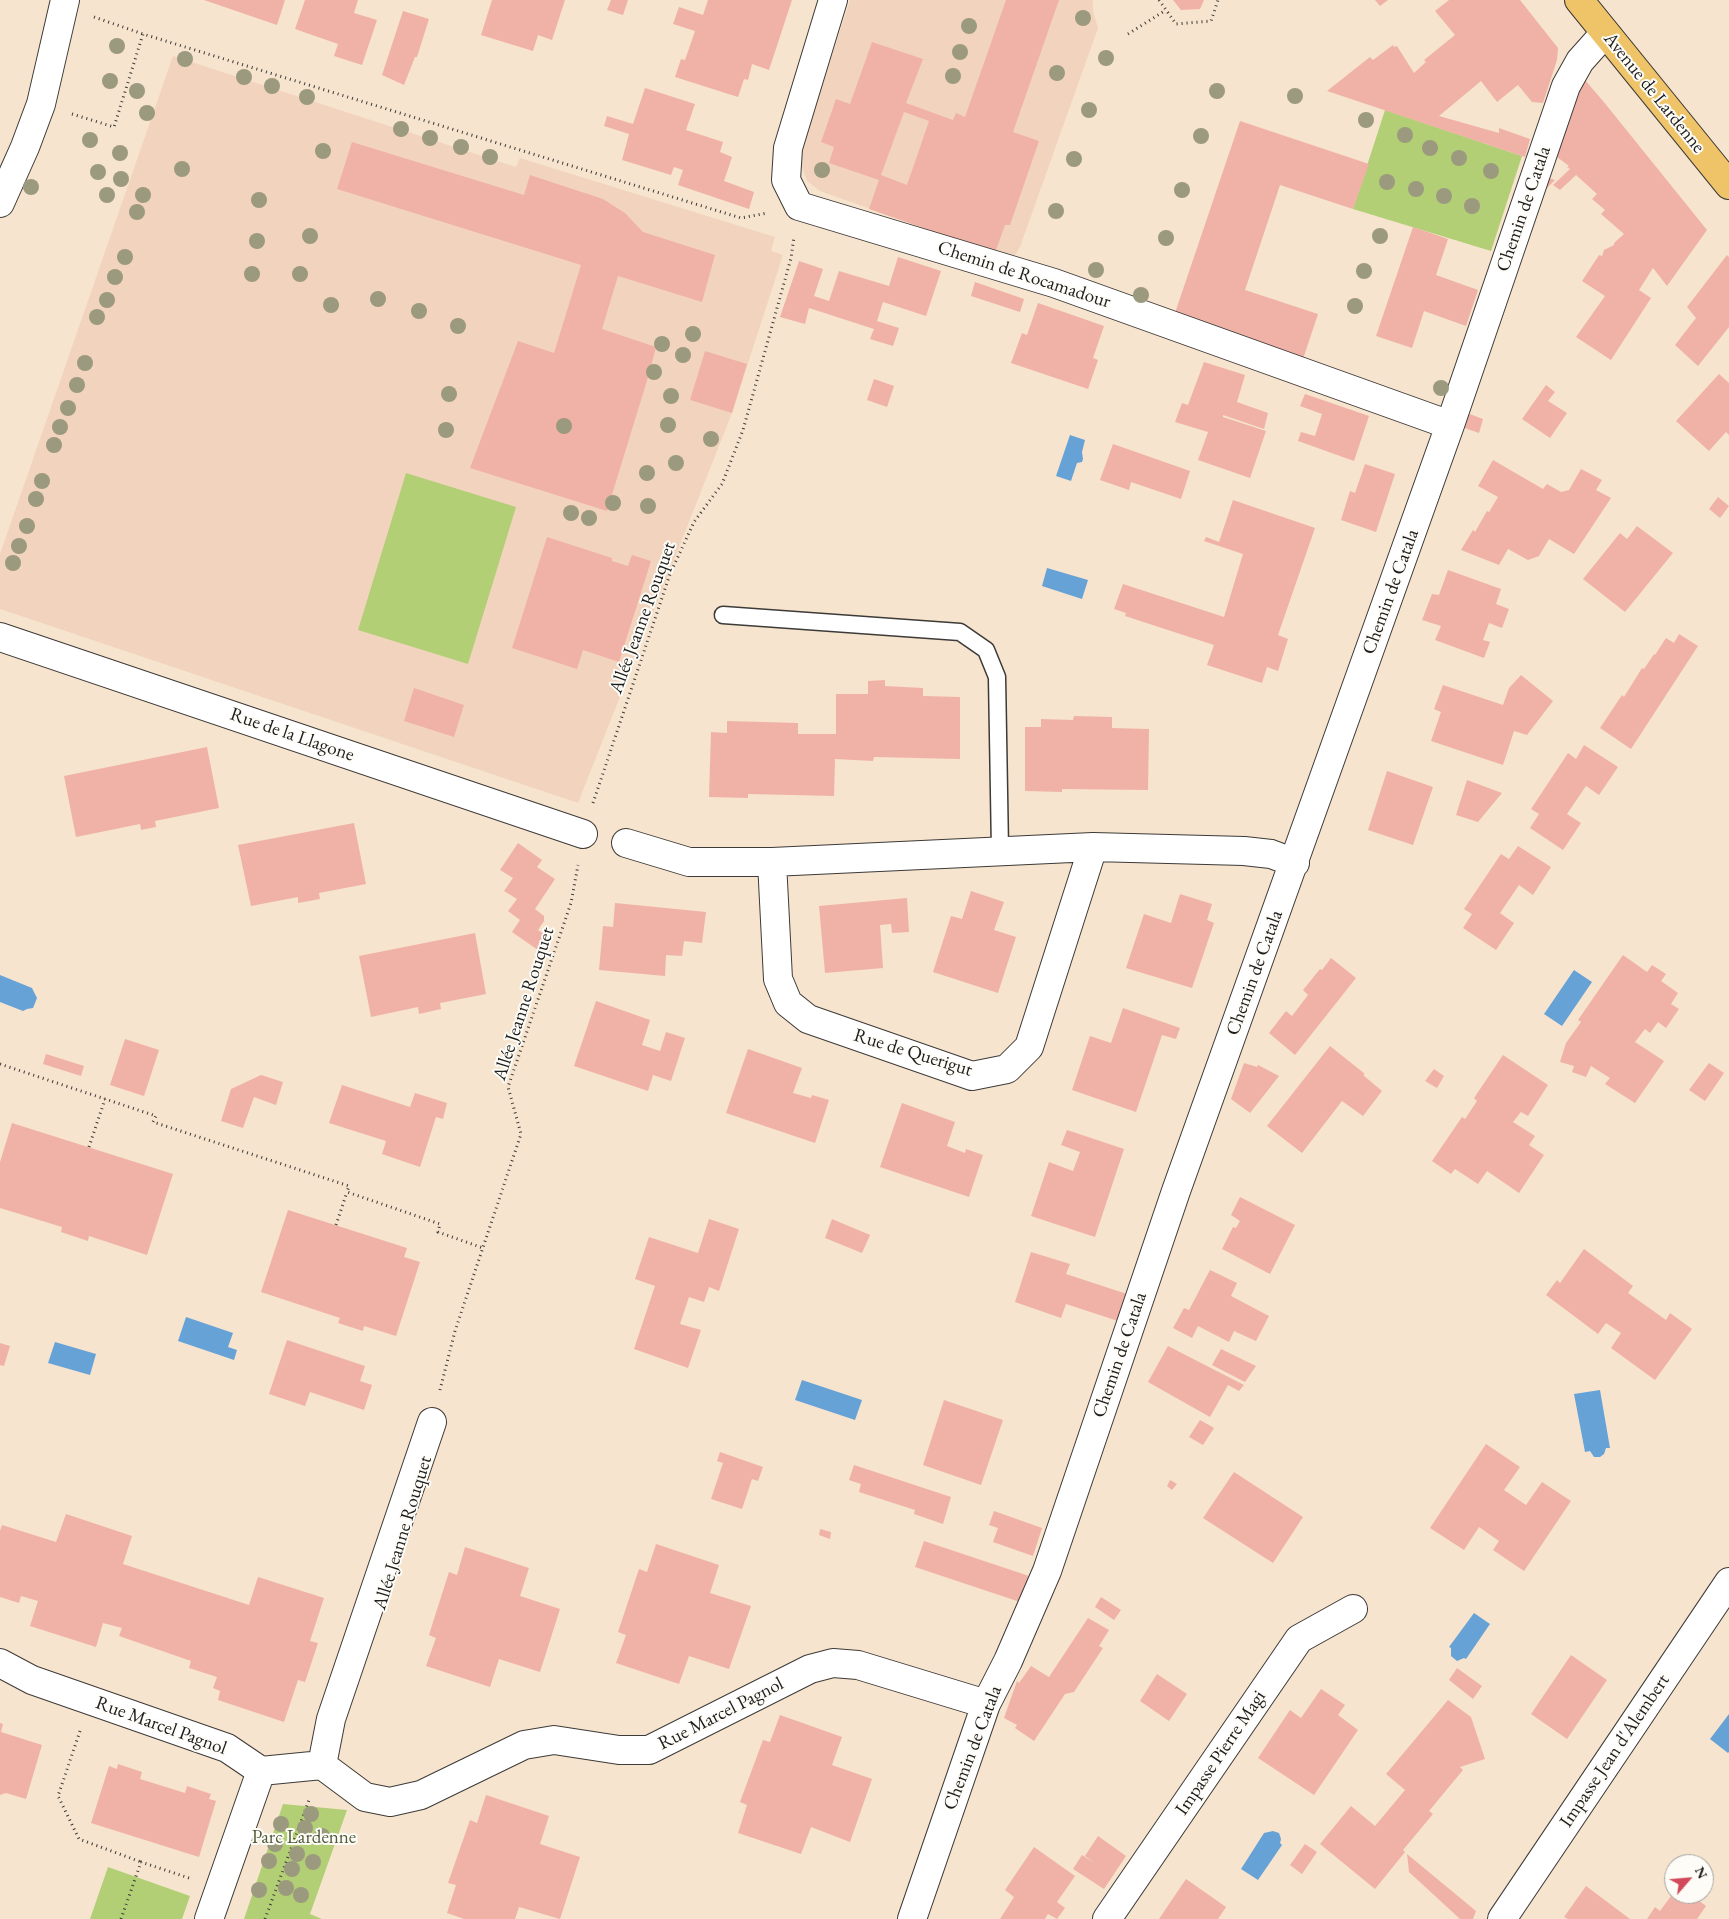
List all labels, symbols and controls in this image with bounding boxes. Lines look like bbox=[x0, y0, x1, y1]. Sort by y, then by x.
street label: Avenue de Lardenne bbox=[1598, 28, 1710, 158]
street label: Chemin de Catala bbox=[1492, 143, 1556, 275]
street label: Chemin de Rocamadour bbox=[935, 236, 1113, 314]
street label: Chemin de Catala bbox=[1358, 526, 1424, 658]
street label: Allée Jeanne Rouquet bbox=[605, 539, 681, 697]
street label: Rue de la Llagone bbox=[227, 703, 357, 767]
street label: Chemin de Catala bbox=[1222, 907, 1288, 1039]
street label: Allée Jeanne Rouquet bbox=[488, 925, 560, 1083]
street label: Rue de Querigut bbox=[851, 1024, 975, 1082]
street label: Chemin de Catala bbox=[1088, 1289, 1152, 1421]
street label: Allée Jeanne Rouquet bbox=[369, 1453, 437, 1613]
street label: Impasse Jean d'Alembert bbox=[1555, 1670, 1675, 1832]
street label: Rue Marcel Pagnol bbox=[654, 1673, 788, 1755]
street label: Chemin de Catala bbox=[939, 1683, 1007, 1813]
street label: Impasse Pierre Magi bbox=[1171, 1686, 1271, 1820]
street label: Rue Marcel Pagnol bbox=[92, 1692, 230, 1760]
park label: Parc Lardenne bbox=[252, 1827, 356, 1849]
north arrow bbox=[1664, 1854, 1714, 1904]
text: N bbox=[1691, 1864, 1712, 1882]

